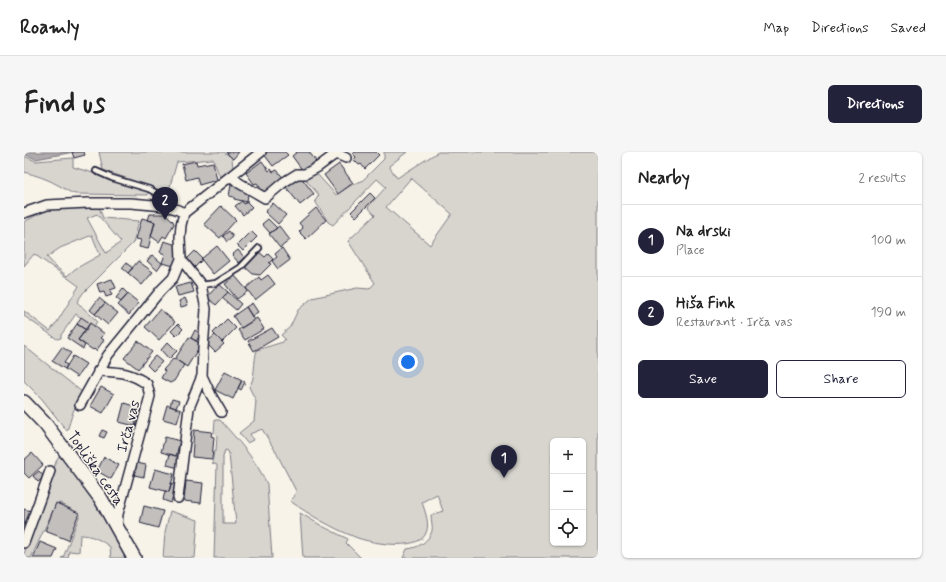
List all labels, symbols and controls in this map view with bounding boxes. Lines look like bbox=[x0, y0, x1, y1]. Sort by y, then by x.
text: Roamly bbox=[20, 15, 79, 40]
text: Map bbox=[763, 19, 789, 37]
text: Directions bbox=[811, 19, 869, 37]
text: Saved bbox=[891, 19, 926, 37]
button: Directions bbox=[828, 85, 922, 123]
text: Find us bbox=[24, 86, 105, 123]
text: Nearby bbox=[638, 167, 690, 189]
text: 2 results bbox=[859, 170, 906, 187]
pin: 2 bbox=[152, 187, 178, 220]
text: Na drski bbox=[676, 222, 731, 242]
text: 1 bbox=[648, 232, 654, 249]
text: 100 m bbox=[871, 232, 906, 249]
text: Place bbox=[676, 242, 705, 259]
text: Hiša Fink bbox=[676, 294, 735, 314]
text: 2 bbox=[648, 304, 654, 321]
text: 190 m bbox=[871, 304, 906, 321]
text: Restaurant · Irča vas bbox=[676, 314, 792, 331]
your location bbox=[398, 352, 418, 372]
button: Save bbox=[638, 360, 768, 398]
button: Share bbox=[776, 360, 906, 398]
street label: Irča vas bbox=[112, 398, 146, 454]
street label: Topliška cesta bbox=[62, 427, 128, 510]
map controls bbox=[550, 438, 586, 546]
button: + bbox=[550, 438, 586, 474]
pin: 1 bbox=[491, 445, 517, 478]
button: − bbox=[550, 474, 586, 510]
button: locate bbox=[550, 510, 586, 546]

